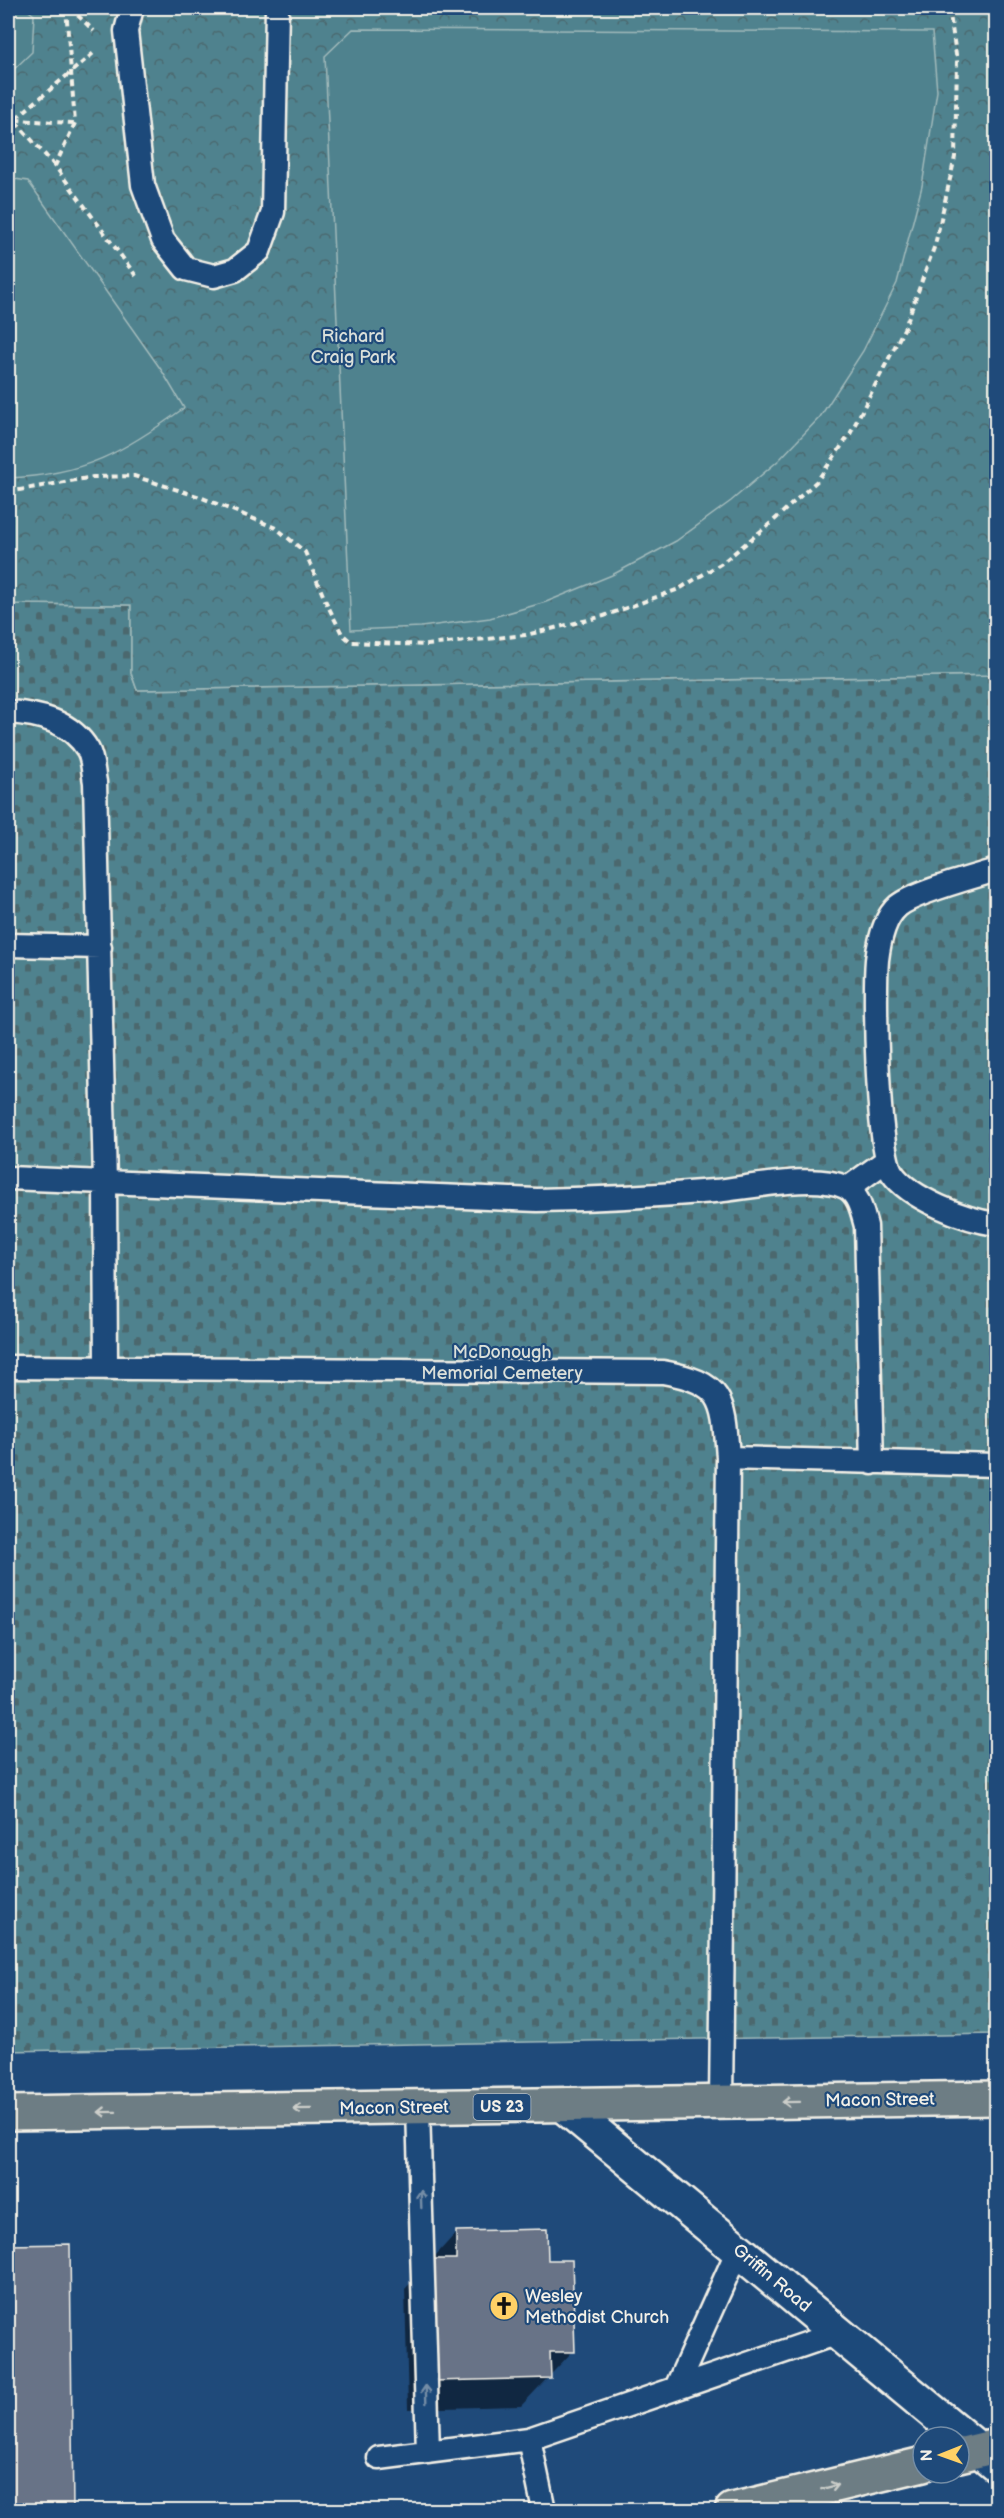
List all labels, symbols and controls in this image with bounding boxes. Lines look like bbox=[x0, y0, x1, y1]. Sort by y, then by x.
park label: Richard Craig Park bbox=[311, 326, 396, 368]
park label: McDonough Memorial Cemetery bbox=[421, 1342, 584, 1384]
street label: Macon Street bbox=[825, 2089, 935, 2111]
road number: US 23 bbox=[474, 2094, 530, 2120]
one-way arrow bbox=[782, 2096, 802, 2108]
street label: Macon Street bbox=[339, 2097, 449, 2119]
one-way arrow bbox=[293, 2103, 313, 2115]
one-way arrow bbox=[98, 2106, 118, 2118]
one-way arrow bbox=[415, 2189, 426, 2209]
street label: Griffin Road bbox=[729, 2239, 815, 2317]
place label: Wesley Methodist Church bbox=[525, 2286, 669, 2328]
church icon: Wesley Methodist Church bbox=[488, 2290, 520, 2322]
one-way arrow bbox=[420, 2384, 432, 2404]
north arrow bbox=[911, 2425, 971, 2485]
text: N bbox=[918, 2449, 937, 2461]
one-way arrow bbox=[820, 2480, 839, 2492]

